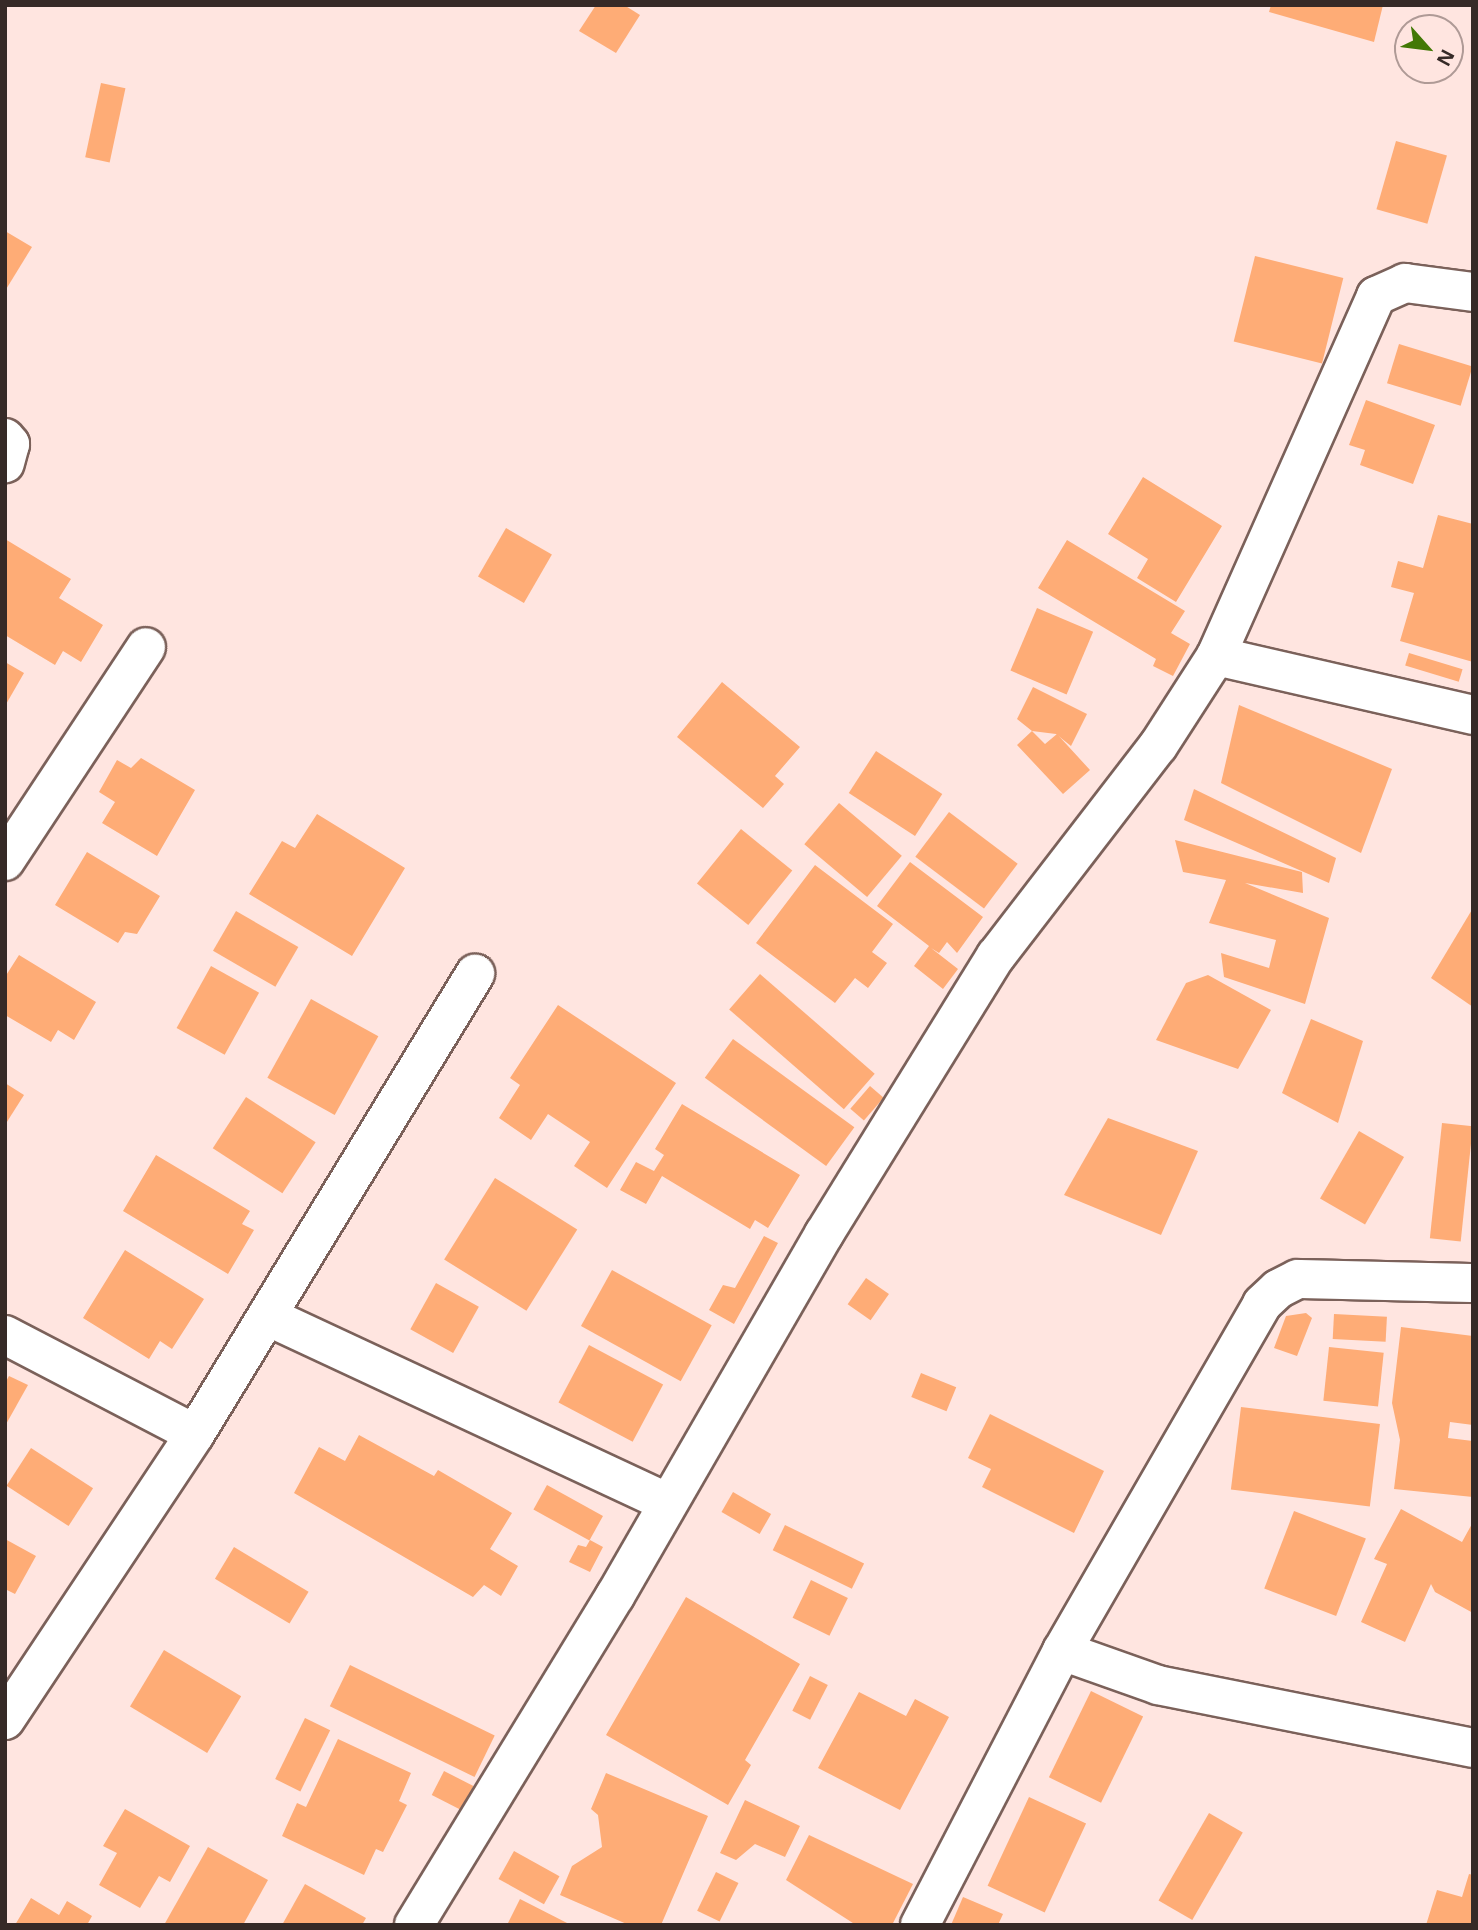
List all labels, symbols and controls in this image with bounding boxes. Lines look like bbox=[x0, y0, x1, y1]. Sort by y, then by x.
north arrow bbox=[1394, 14, 1464, 84]
text: N bbox=[1431, 45, 1461, 71]

